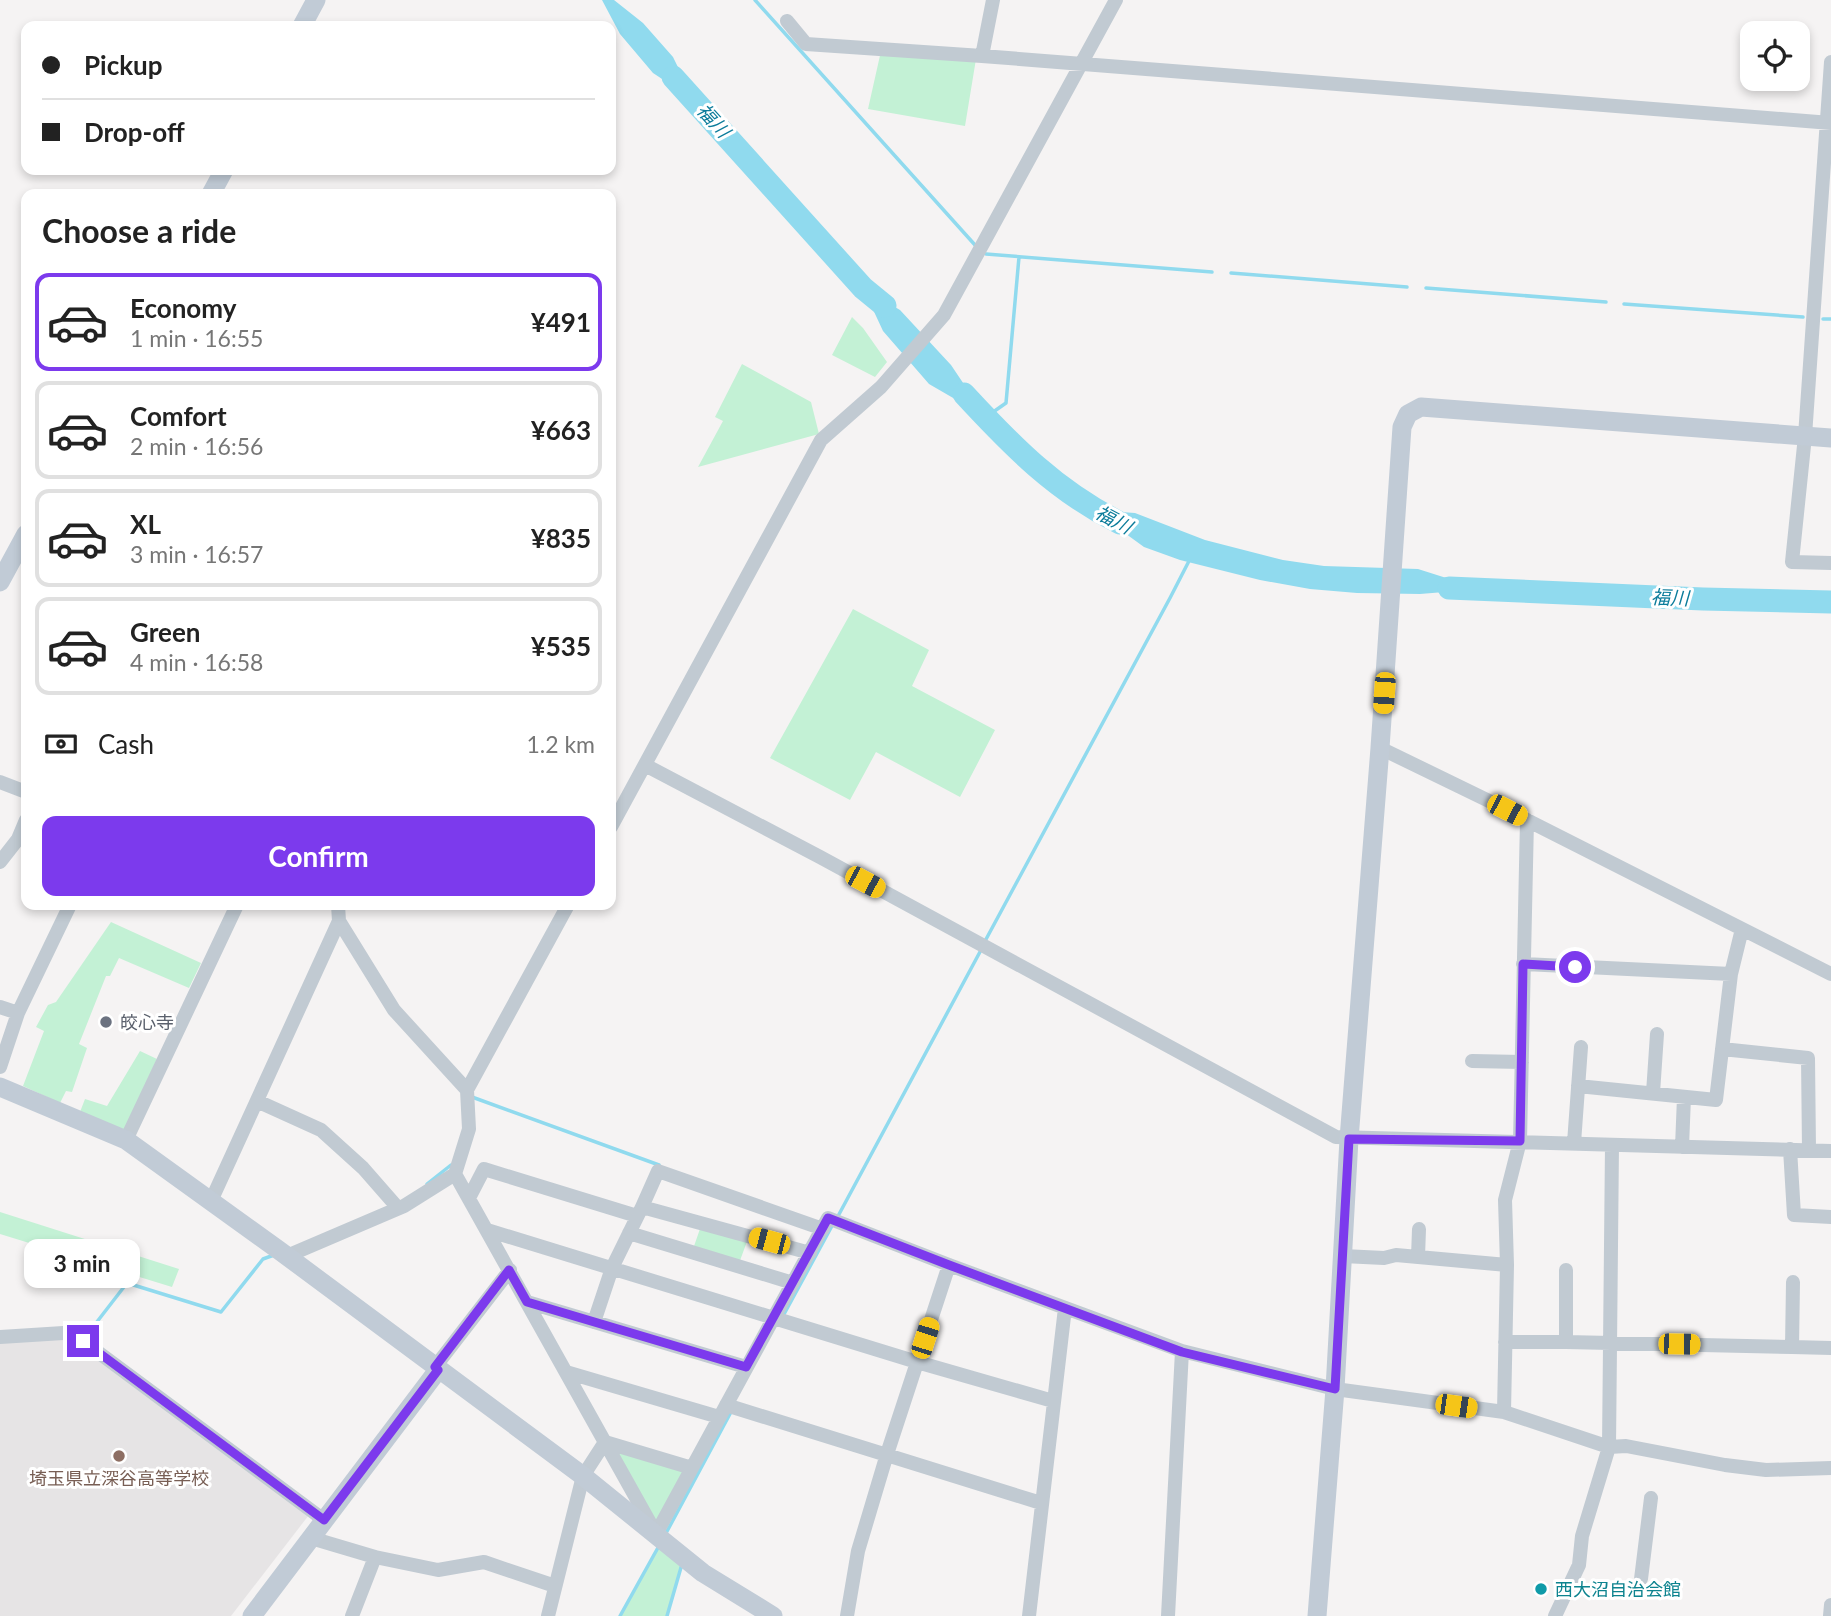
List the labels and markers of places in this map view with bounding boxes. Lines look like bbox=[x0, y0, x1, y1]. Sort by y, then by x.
place label: 皎心寺 bbox=[120, 1011, 174, 1033]
marker: 皎心寺 bbox=[98, 1014, 114, 1030]
marker: 埼玉県立深谷高等学校 bbox=[111, 1448, 127, 1464]
place label: 埼玉県立深谷高等学校 bbox=[29, 1467, 209, 1489]
place label: 西大沼自治会館 bbox=[1555, 1578, 1681, 1600]
marker: 西大沼自治会館 bbox=[1533, 1581, 1549, 1597]

